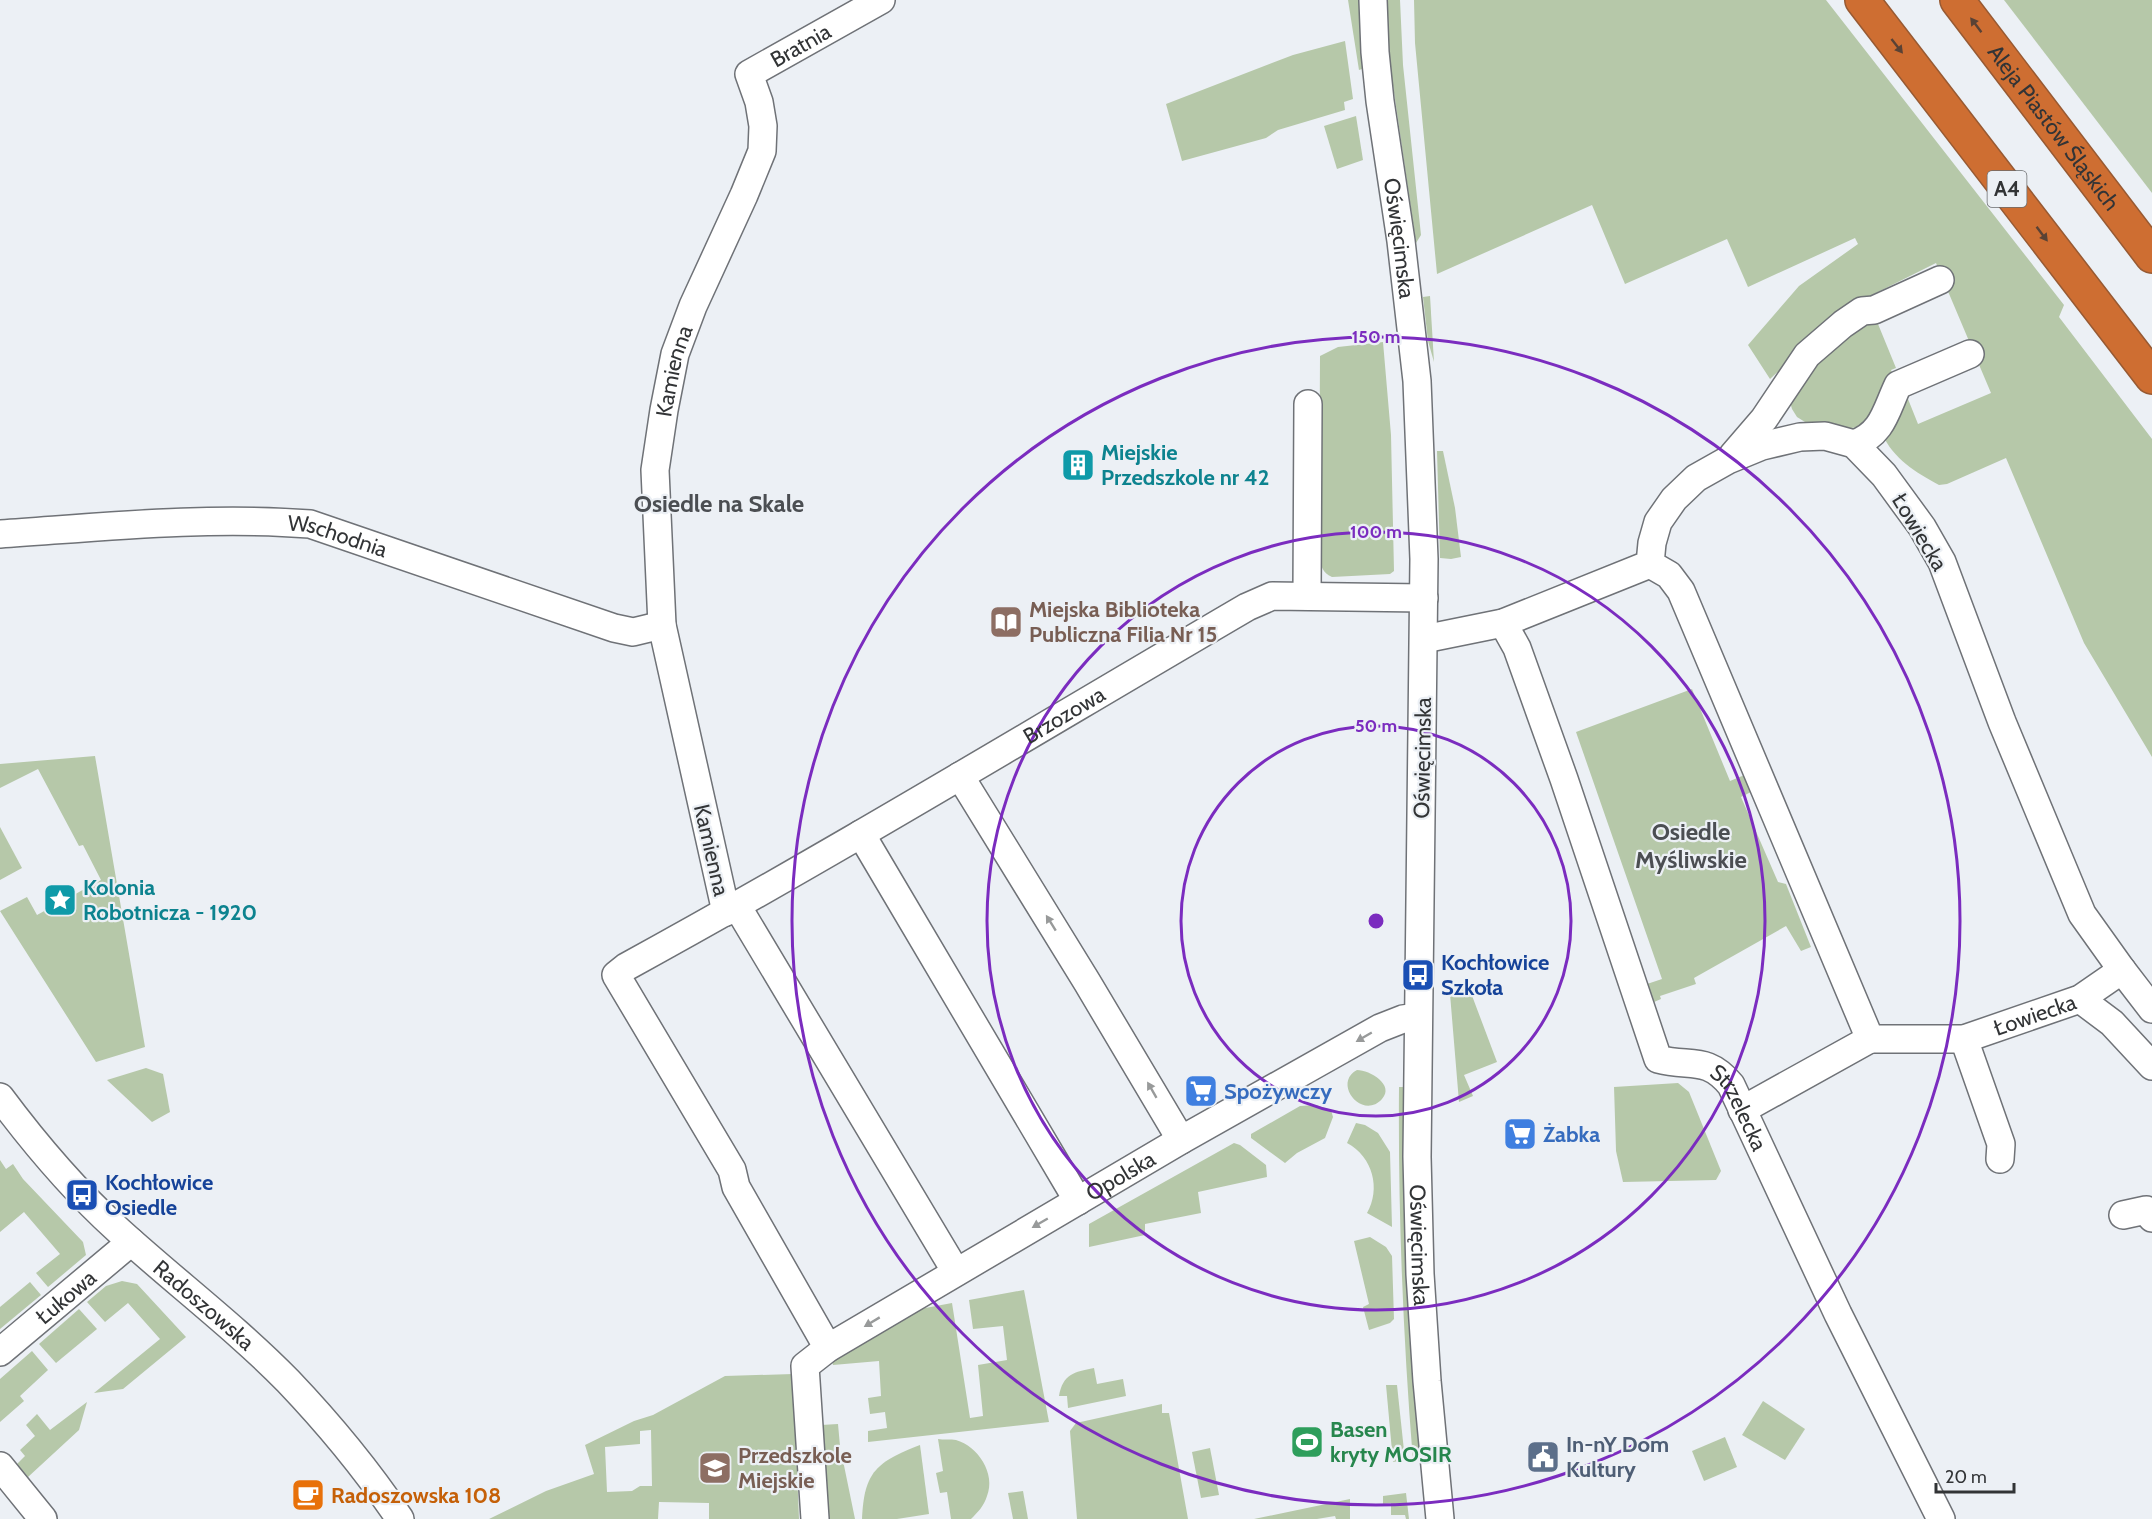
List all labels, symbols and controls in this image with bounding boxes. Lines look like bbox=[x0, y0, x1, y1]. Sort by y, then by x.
street label: Bratnia bbox=[766, 18, 836, 73]
one-way arrow bbox=[1971, 18, 1983, 33]
one-way arrow bbox=[1891, 39, 1903, 54]
street label: Aleja Piastów Śląskich bbox=[1982, 39, 2125, 216]
road number: A4 bbox=[1988, 171, 2026, 207]
street label: Oświęcimska bbox=[1378, 176, 1421, 300]
one-way arrow bbox=[2036, 226, 2048, 242]
street label: Kamienna bbox=[650, 321, 699, 419]
text: 150 m bbox=[1352, 326, 1400, 348]
place label: Miejskie Przedszkole nr 42 bbox=[1101, 439, 1269, 491]
building icon: Miejskie Przedszkole nr 42 bbox=[1060, 447, 1096, 483]
district label: Osiedle na Skale bbox=[634, 489, 804, 518]
street label: Łowiecka bbox=[1886, 489, 1953, 576]
street label: Wschodnia bbox=[287, 510, 391, 564]
text: 100 m bbox=[1350, 521, 1402, 543]
place label: Miejska Biblioteka Publiczna Filia Nr 15 bbox=[1029, 596, 1217, 648]
library icon: Miejska Biblioteka Publiczna Filia Nr 15 bbox=[988, 604, 1024, 640]
street label: Brzozowa bbox=[1018, 680, 1110, 750]
street label: Oświęcimska bbox=[1408, 697, 1437, 819]
text: 50 m bbox=[1355, 715, 1397, 737]
street label: Kamienna bbox=[688, 802, 735, 899]
district label: Osiedle Myśliwskie bbox=[1635, 817, 1747, 874]
place label: Kolonia Robotnicza - 1920 bbox=[83, 874, 257, 926]
place icon: Kolonia Robotnicza - 1920 bbox=[42, 882, 78, 918]
centre of rings bbox=[1366, 911, 1386, 931]
one-way arrow bbox=[1045, 915, 1056, 931]
place label: Kochłowice Szkoła bbox=[1441, 949, 1549, 1001]
bus stop icon: Kochłowice Szkoła bbox=[1400, 957, 1436, 993]
street label: Łowiecka bbox=[1990, 988, 2080, 1042]
one-way arrow bbox=[1355, 1032, 1372, 1042]
street label: Strzelecka bbox=[1705, 1058, 1773, 1156]
supermarket icon: Spożywczy bbox=[1183, 1073, 1219, 1109]
place label: Spożywczy bbox=[1224, 1078, 1332, 1105]
one-way arrow bbox=[1147, 1081, 1157, 1098]
supermarket icon: Żabka bbox=[1502, 1116, 1538, 1152]
place label: Żabka bbox=[1543, 1121, 1600, 1148]
street label: Opolska bbox=[1081, 1145, 1161, 1207]
place label: Kochłowice Osiedle bbox=[105, 1169, 213, 1221]
bus stop icon: Kochłowice Osiedle bbox=[64, 1177, 100, 1213]
street label: Oświęcimska bbox=[1404, 1184, 1435, 1307]
one-way arrow bbox=[1031, 1218, 1048, 1228]
street label: Radoszowska bbox=[148, 1254, 260, 1356]
street label: Łukowa bbox=[31, 1264, 102, 1330]
one-way arrow bbox=[864, 1316, 880, 1327]
place label: Basen kryty MOSIR bbox=[1330, 1416, 1452, 1468]
sports icon: Basen kryty MOSIR bbox=[1289, 1424, 1325, 1460]
place label: In-nY Dom Kultury bbox=[1566, 1431, 1669, 1483]
public building icon: In-nY Dom Kultury bbox=[1525, 1439, 1561, 1475]
place label: Przedszkole Miejskie bbox=[738, 1442, 852, 1494]
school or university icon: Przedszkole Miejskie bbox=[697, 1450, 733, 1486]
scale bar bbox=[1936, 1456, 2014, 1494]
text: 20 m bbox=[1945, 1466, 1987, 1488]
cafe icon: Radoszowska 108 bbox=[290, 1477, 326, 1513]
place label: Radoszowska 108 bbox=[331, 1482, 501, 1509]

